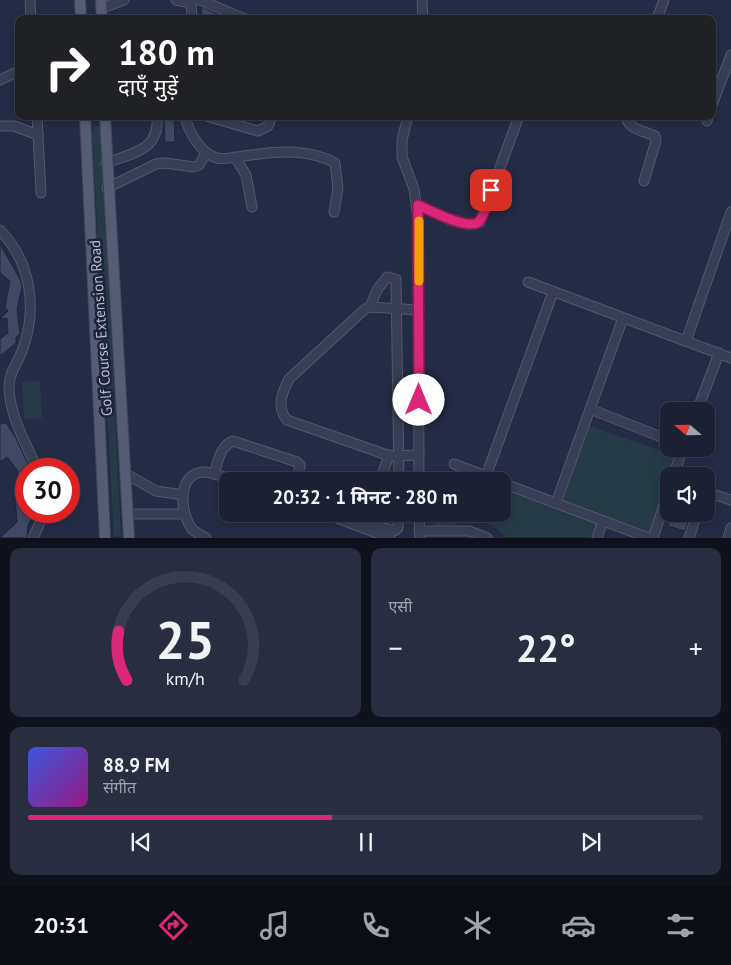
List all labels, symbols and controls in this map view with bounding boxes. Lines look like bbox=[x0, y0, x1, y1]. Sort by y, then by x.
text: 180 m bbox=[118, 29, 215, 75]
icon: right bbox=[35, 35, 100, 100]
text: दाएँ मुड़ें bbox=[118, 73, 178, 101]
pin bbox=[470, 169, 512, 211]
icon: arrive bbox=[477, 176, 505, 204]
street label: Golf Course Extension Road bbox=[85, 239, 116, 417]
position arrow bbox=[392, 373, 444, 425]
north arrow bbox=[660, 402, 715, 458]
map controls bbox=[660, 402, 715, 522]
speed limit sign: 30 bbox=[15, 458, 80, 523]
button: sound bbox=[660, 467, 715, 522]
text: 20:32 · 1 मिनट · 280 m bbox=[273, 485, 457, 509]
text: एसी bbox=[389, 596, 412, 616]
text: 25 bbox=[156, 606, 215, 673]
text: 22° bbox=[516, 623, 576, 672]
text: − bbox=[389, 629, 403, 666]
text: + bbox=[689, 629, 703, 666]
text: km/h bbox=[166, 667, 205, 690]
text: 88.9 FM bbox=[103, 753, 170, 777]
text: संगीत bbox=[103, 777, 136, 797]
icon: previous bbox=[127, 828, 155, 856]
icon: pause bbox=[352, 828, 380, 856]
icon: next bbox=[577, 828, 605, 856]
icon: directions bbox=[156, 908, 191, 943]
icon: music bbox=[257, 908, 292, 943]
icon: phone bbox=[358, 908, 393, 943]
icon: climate bbox=[460, 908, 495, 943]
icon: car bbox=[561, 908, 596, 943]
icon: filters bbox=[663, 908, 698, 943]
text: 20:31 bbox=[33, 911, 89, 939]

